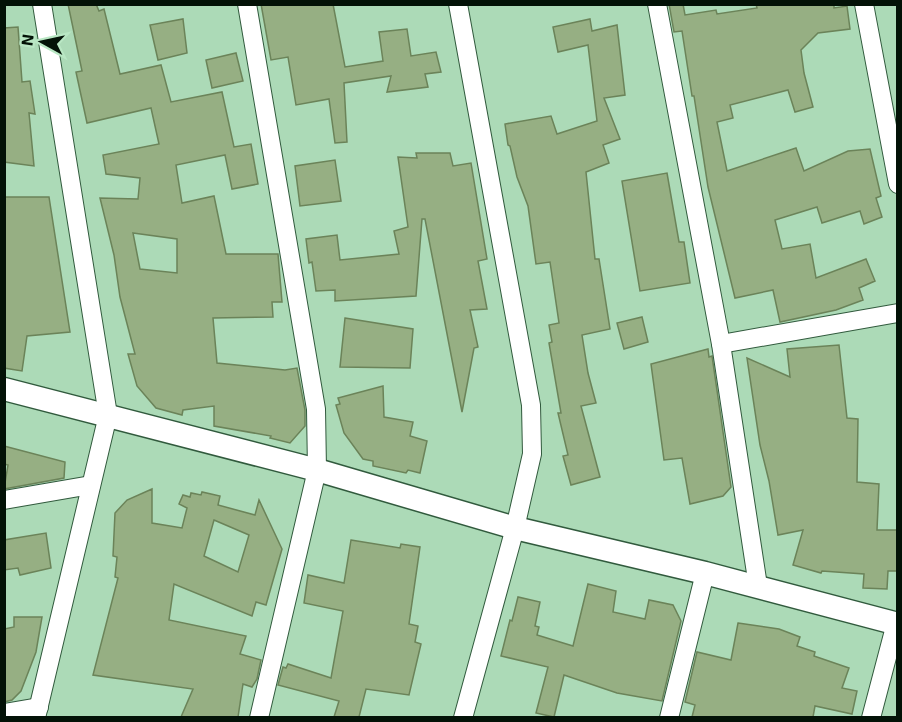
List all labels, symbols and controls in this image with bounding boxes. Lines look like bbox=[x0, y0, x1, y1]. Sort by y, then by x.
north arrow bbox=[12, 12, 72, 72]
text: N bbox=[16, 33, 37, 47]

